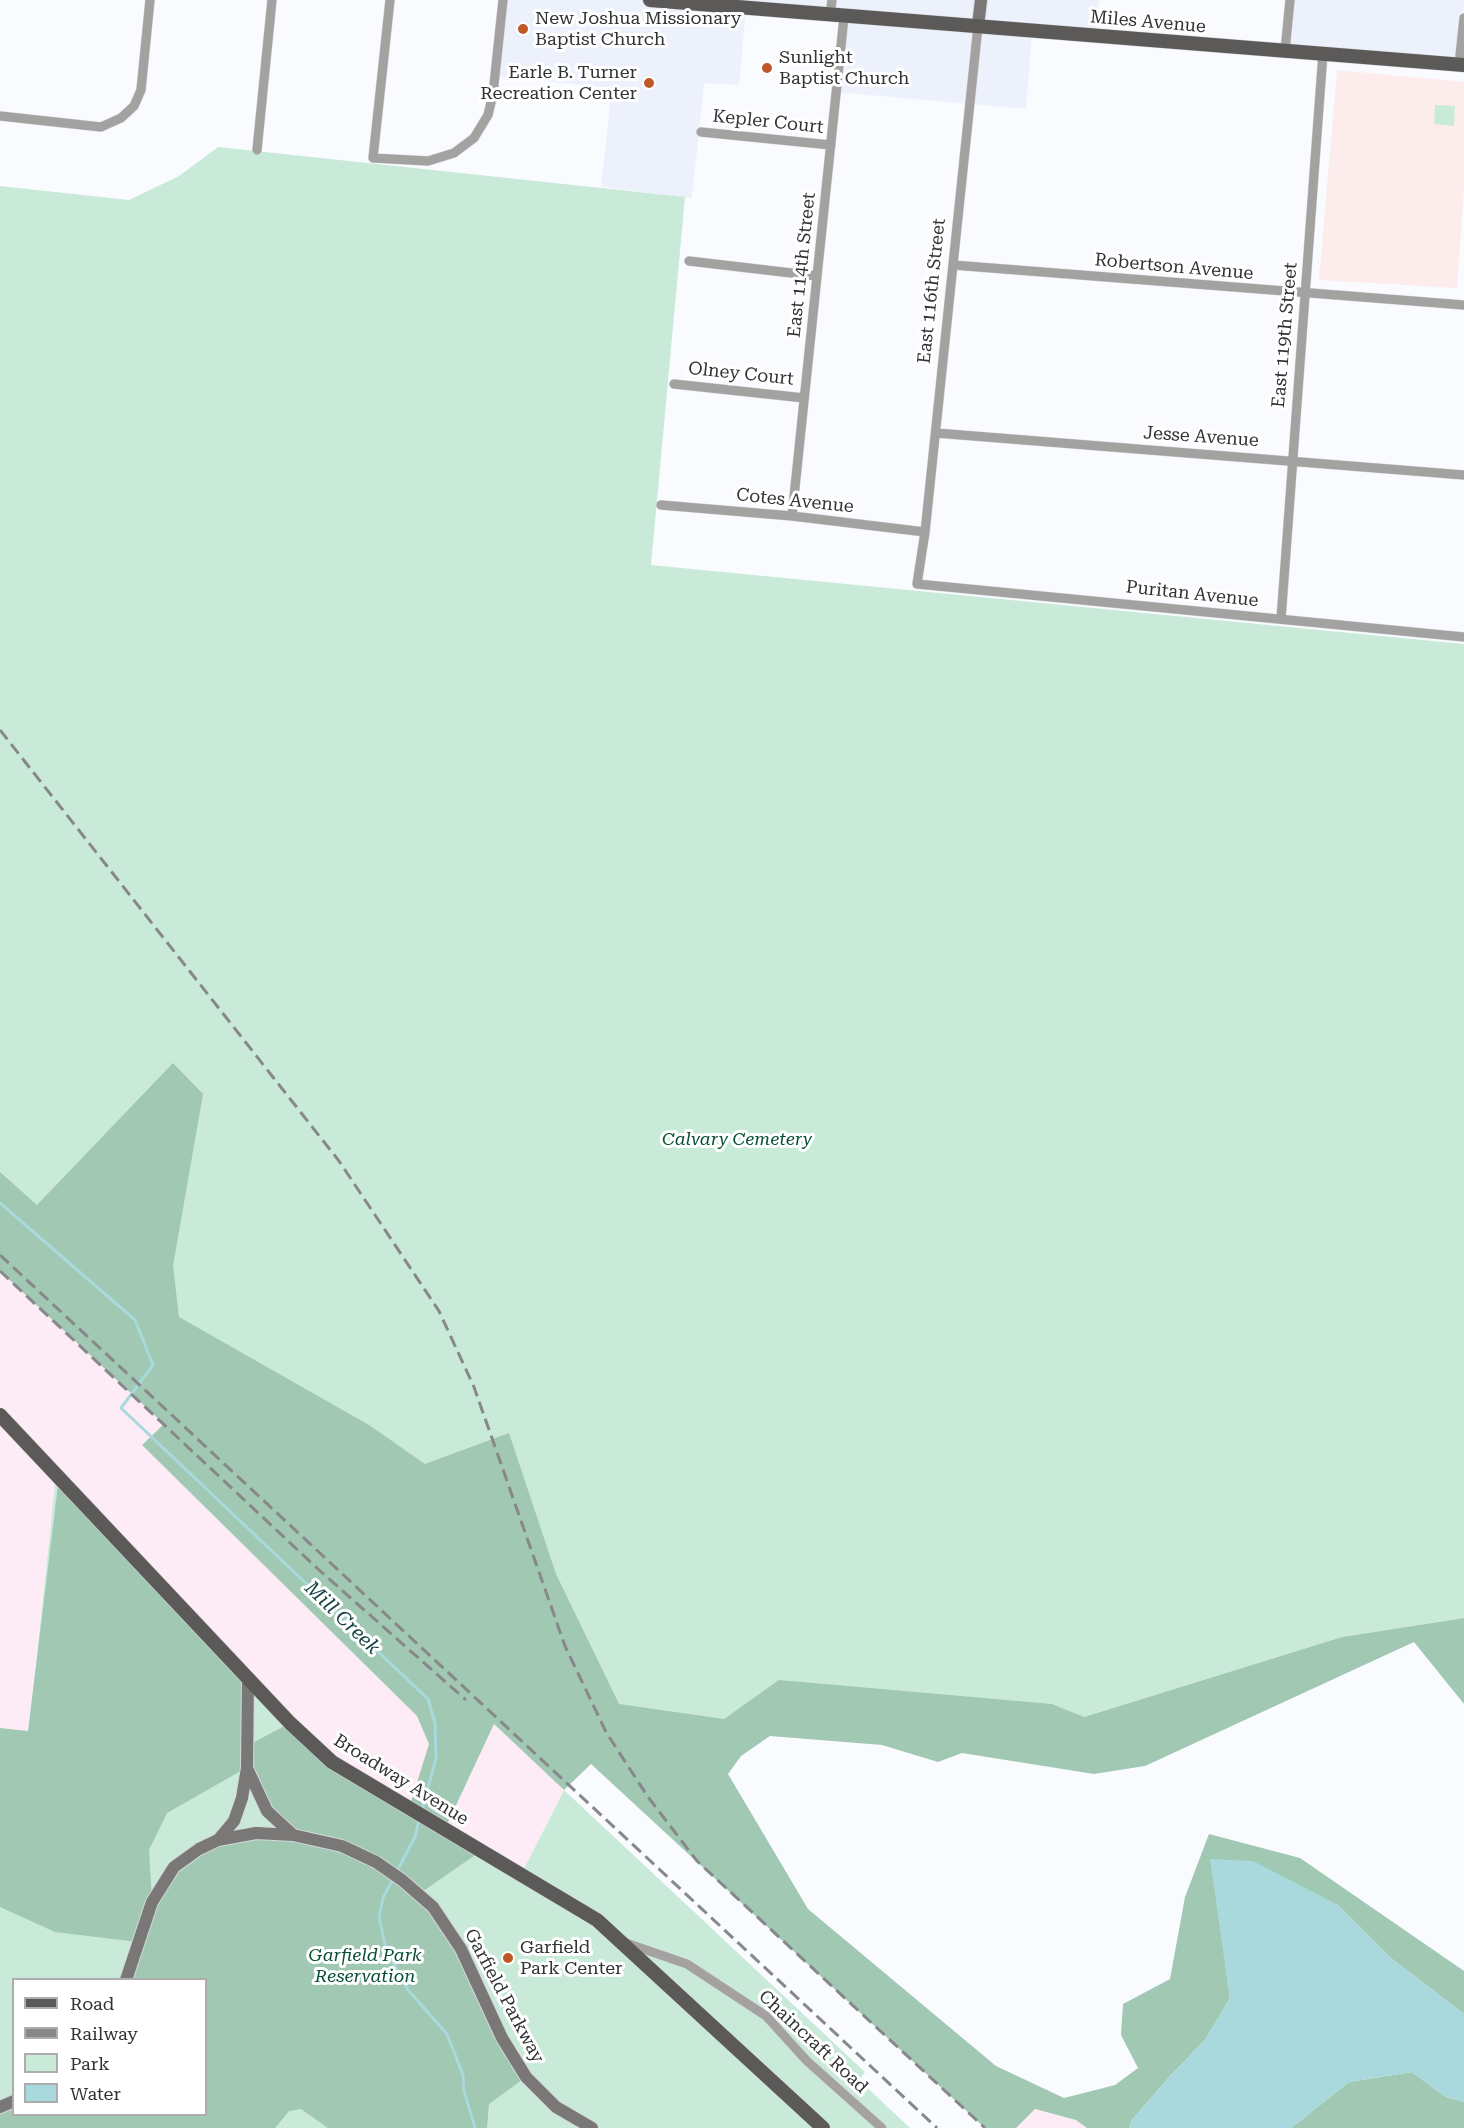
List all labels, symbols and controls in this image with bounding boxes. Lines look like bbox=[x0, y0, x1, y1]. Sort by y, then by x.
street label: Miles Avenue bbox=[1089, 6, 1207, 38]
place label: New Joshua Missionary Baptist Church bbox=[535, 8, 741, 50]
marker: New Joshua Missionary Baptist Church bbox=[516, 22, 530, 36]
place label: Sunlight Baptist Church bbox=[779, 47, 909, 90]
marker: Sunlight Baptist Church bbox=[760, 61, 774, 75]
place label: Earle B. Turner Recreation Center bbox=[480, 62, 637, 104]
marker: Earle B. Turner Recreation Center bbox=[642, 76, 656, 90]
street label: Kepler Court bbox=[711, 105, 825, 139]
street label: East 114th Street bbox=[784, 191, 820, 339]
street label: East 116th Street bbox=[914, 217, 950, 365]
street label: Robertson Avenue bbox=[1094, 249, 1254, 285]
street label: East 119th Street bbox=[1268, 261, 1302, 409]
street label: Olney Court bbox=[687, 358, 795, 390]
street label: Jesse Avenue bbox=[1143, 422, 1259, 452]
street label: Cotes Avenue bbox=[735, 484, 855, 518]
street label: Puritan Avenue bbox=[1125, 576, 1259, 612]
park label: Calvary Cemetery bbox=[662, 1129, 812, 1151]
water label: Mill Creek bbox=[299, 1576, 385, 1660]
street label: Broadway Avenue bbox=[330, 1730, 472, 1830]
street label: Garfield Parkway bbox=[459, 1925, 549, 2067]
place label: Garfield Park Center bbox=[520, 1937, 623, 1980]
park label: Garfield Park Reservation bbox=[308, 1945, 422, 1988]
marker: Garfield Park Center bbox=[501, 1951, 515, 1965]
legend bbox=[12, 1978, 207, 2116]
street label: Chaincraft Road bbox=[754, 1986, 872, 2098]
text: Road bbox=[70, 1993, 114, 2014]
text: Railway bbox=[70, 2023, 138, 2044]
text: Park bbox=[70, 2053, 110, 2074]
text: Water bbox=[70, 2083, 121, 2104]

